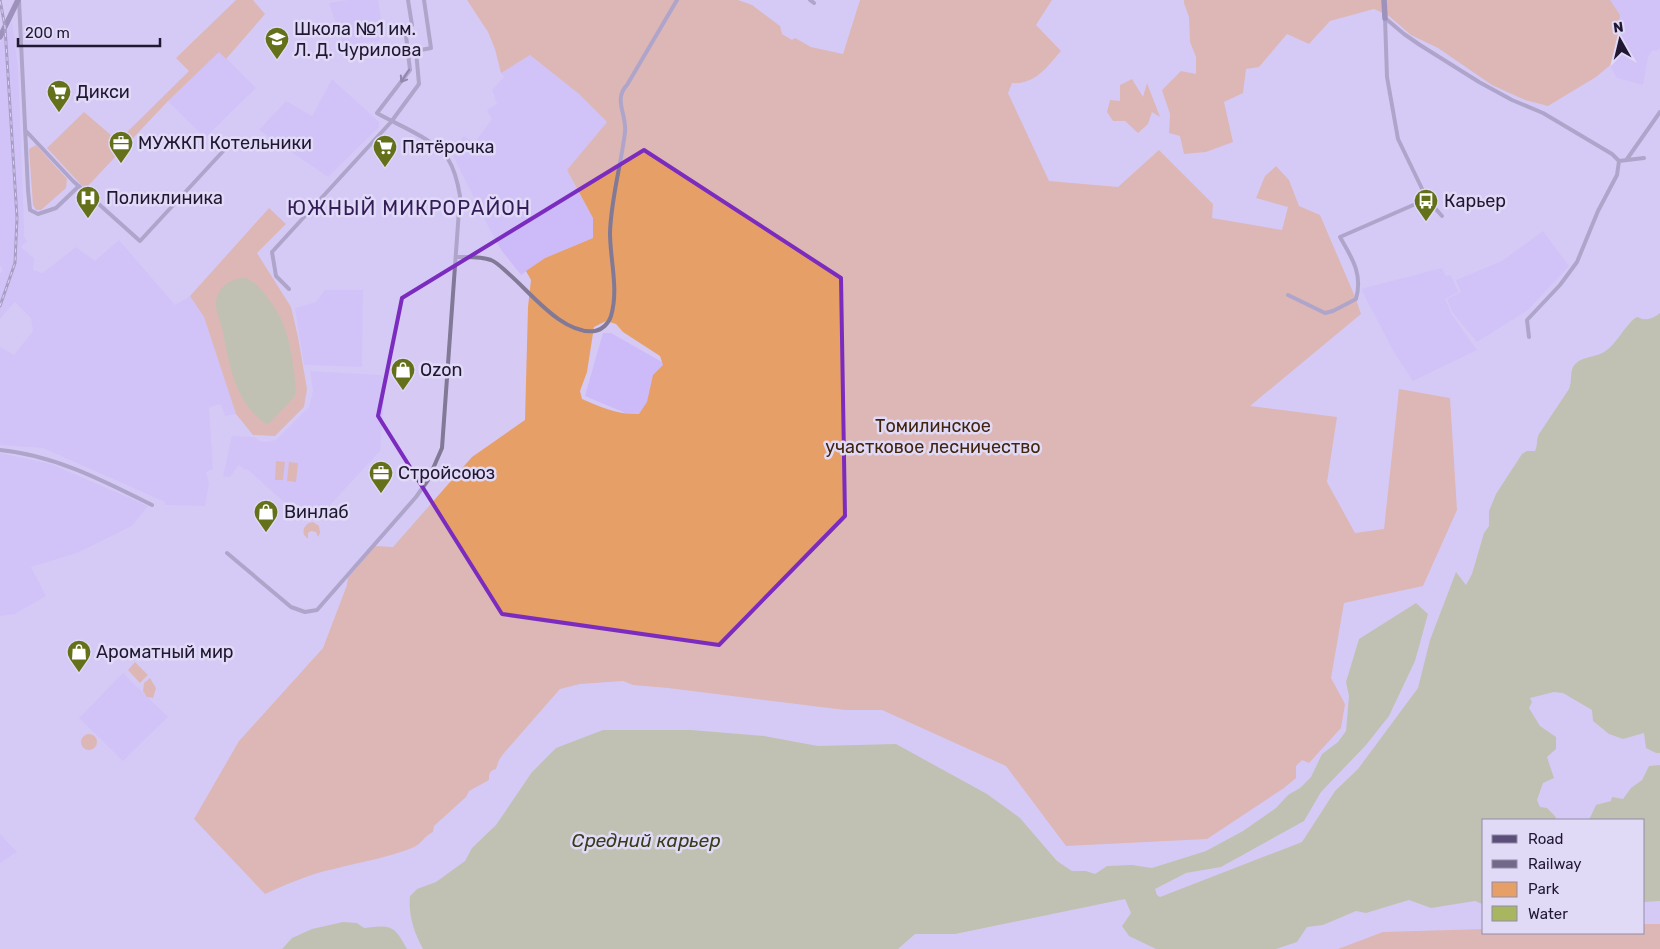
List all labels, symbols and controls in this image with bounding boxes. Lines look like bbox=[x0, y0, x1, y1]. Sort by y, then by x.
scale bar bbox=[18, 15, 160, 47]
north arrow bbox=[1595, 15, 1645, 65]
place label: Школа №1 им. Л. Д. Чурилова bbox=[294, 18, 421, 61]
text: N bbox=[1612, 19, 1624, 37]
text: 200 m bbox=[25, 24, 70, 42]
school or university icon: Школа №1 им. Л. Д. Чурилова bbox=[264, 26, 290, 60]
one-way arrow bbox=[400, 68, 410, 82]
supermarket icon: Дикси bbox=[46, 79, 72, 113]
place label: Дикси bbox=[76, 81, 130, 103]
office icon: МУЖКП Котельники bbox=[108, 130, 134, 164]
place label: МУЖКП Котельники bbox=[138, 132, 312, 154]
supermarket icon: Пятёрочка bbox=[372, 134, 398, 168]
place label: Пятёрочка bbox=[402, 136, 495, 158]
hospital icon: Поликлиника bbox=[75, 185, 101, 219]
place label: Поликлиника bbox=[106, 187, 223, 209]
bus stop icon: Карьер bbox=[1413, 188, 1439, 222]
place label: Карьер bbox=[1444, 190, 1506, 212]
district label: ЮЖНЫЙ МИКРОРАЙОН bbox=[287, 196, 531, 220]
shop icon: Ozon bbox=[390, 357, 416, 391]
place label: Ozon bbox=[420, 359, 462, 381]
park label: Томилинское участковое лесничество bbox=[825, 415, 1041, 458]
office icon: Стройсоюз bbox=[368, 460, 394, 494]
place label: Стройсоюз bbox=[398, 462, 495, 484]
shop icon: Винлаб bbox=[253, 499, 279, 533]
place label: Винлаб bbox=[284, 501, 349, 523]
shop icon: Ароматный мир bbox=[66, 639, 92, 673]
place label: Ароматный мир bbox=[96, 641, 234, 663]
legend bbox=[1482, 819, 1645, 934]
water label: Средний карьер bbox=[572, 829, 720, 852]
text: Road bbox=[1528, 830, 1564, 848]
text: Railway bbox=[1528, 855, 1582, 873]
text: Park bbox=[1528, 880, 1559, 898]
text: Water bbox=[1528, 905, 1568, 923]

